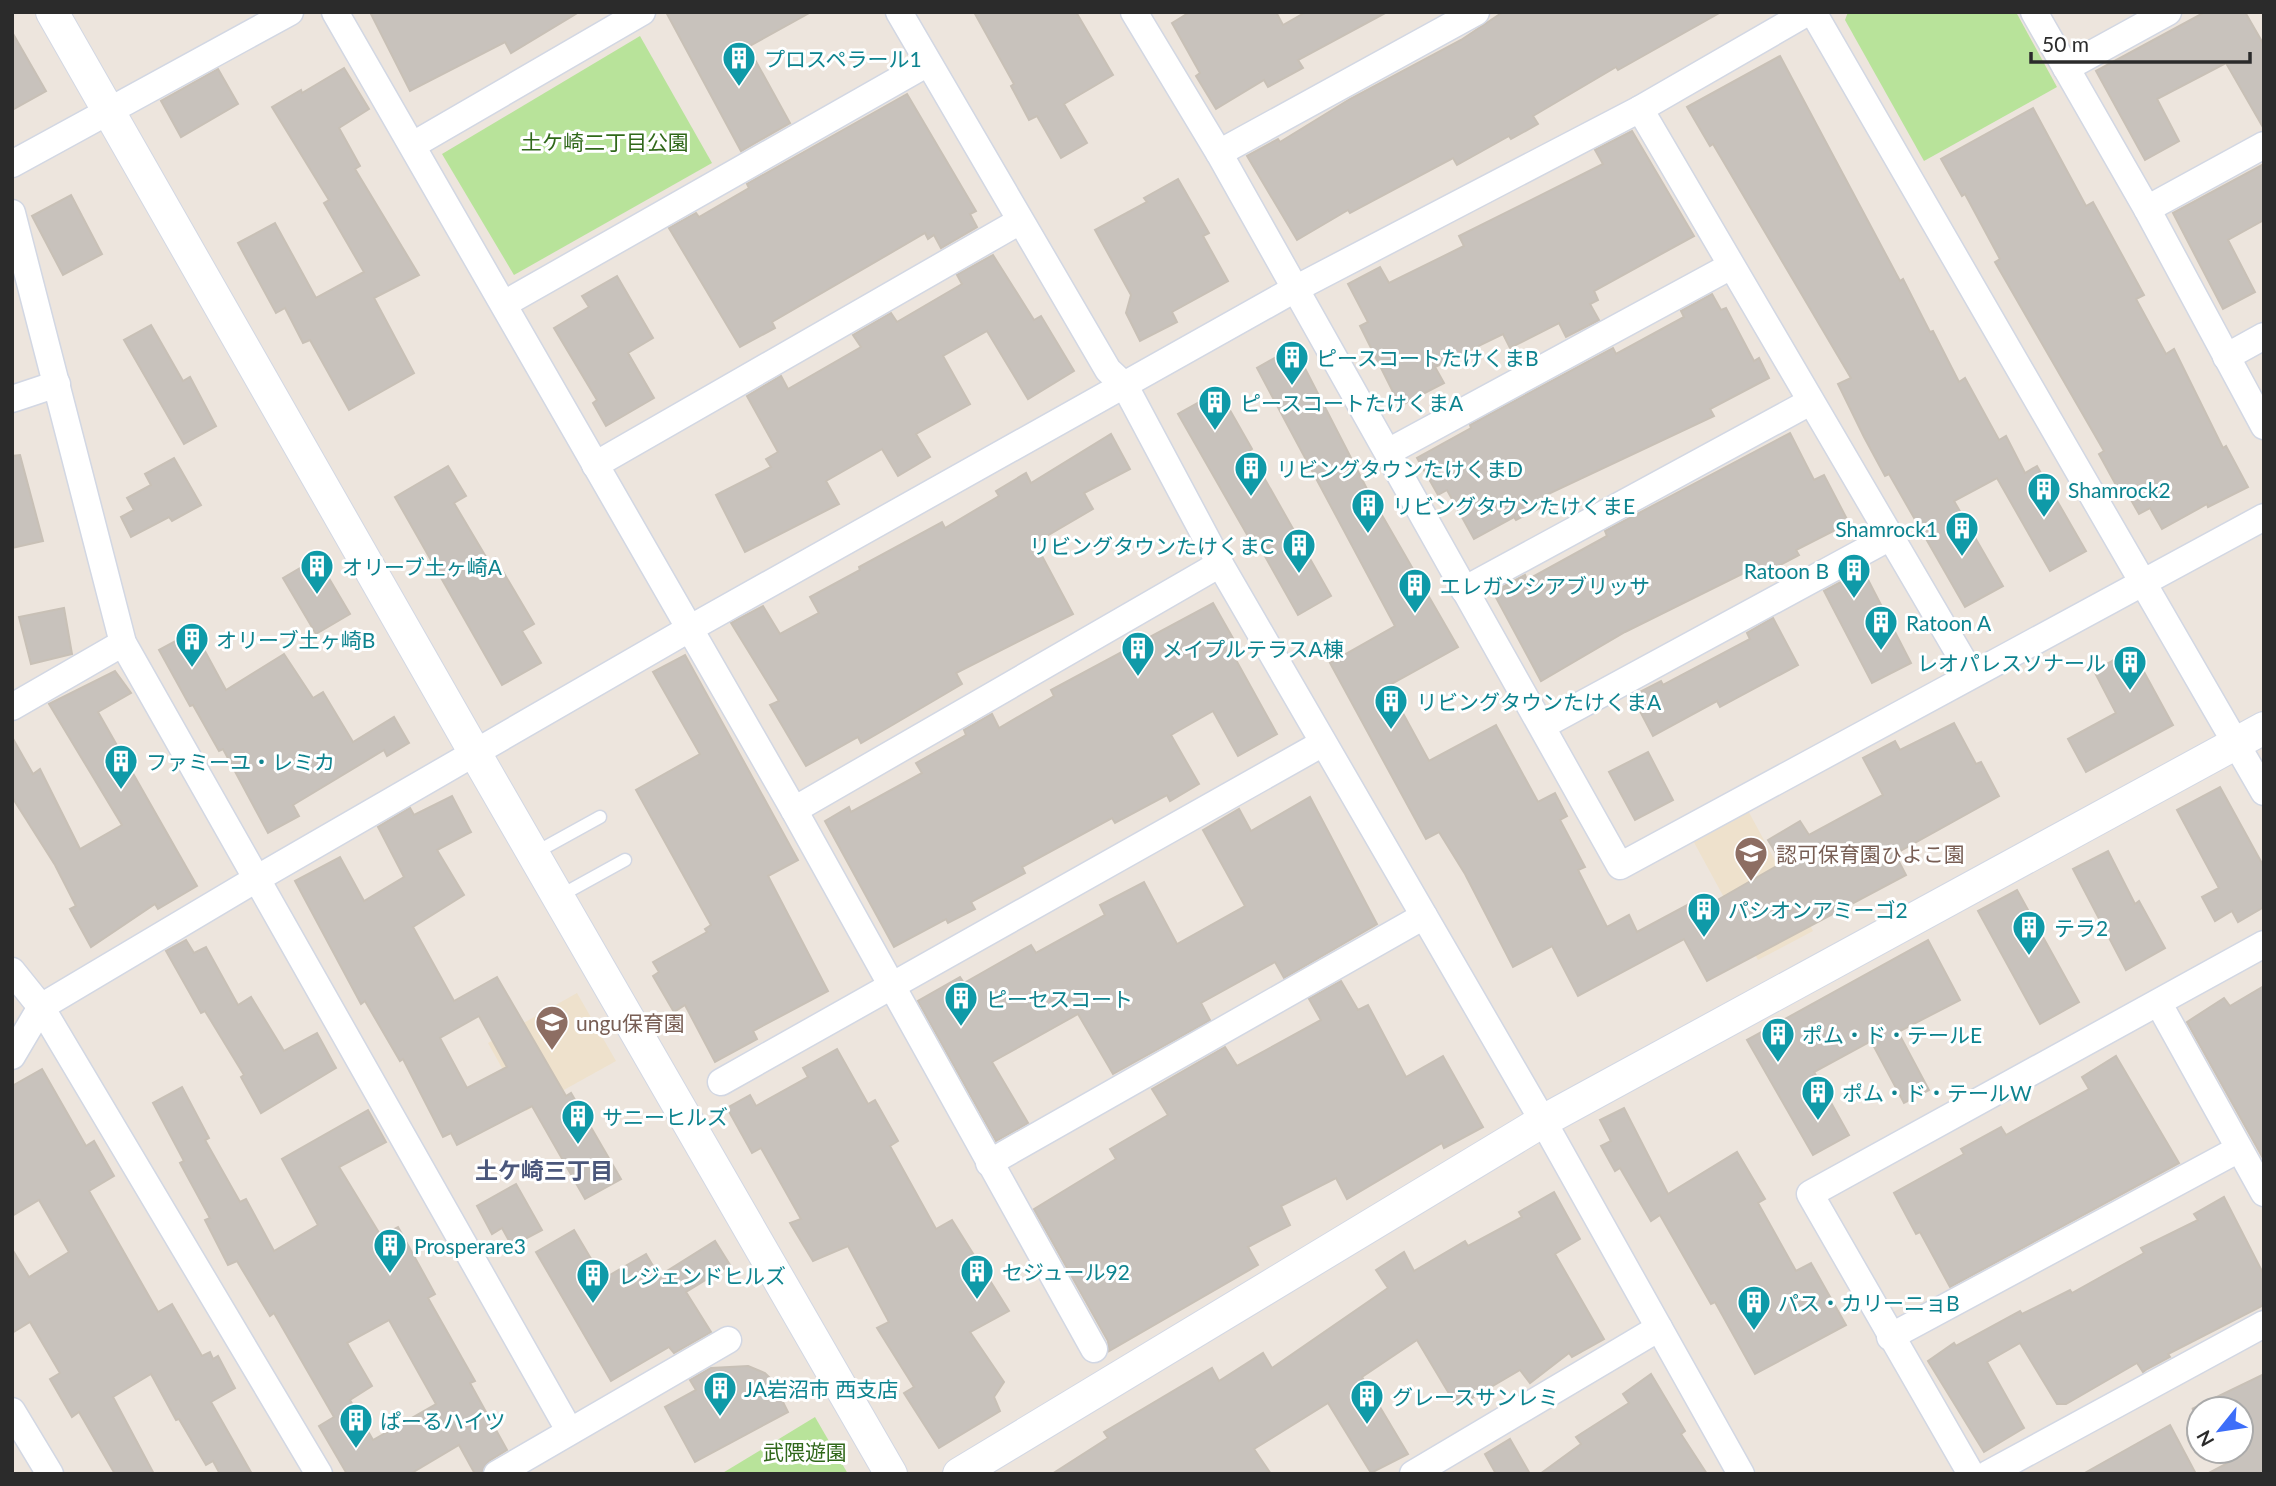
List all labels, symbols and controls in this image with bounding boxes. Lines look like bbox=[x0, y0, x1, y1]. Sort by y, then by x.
scale bar bbox=[2031, 21, 2250, 65]
text: 50 m bbox=[2042, 31, 2089, 56]
building icon: プロスペラール1 bbox=[720, 39, 758, 88]
place label: プロスペラール1 bbox=[764, 46, 922, 71]
park label: 土ケ崎二丁目公園 bbox=[521, 129, 689, 154]
building icon: ピースコートたけくまB bbox=[1273, 338, 1311, 387]
place label: ピースコートたけくまB bbox=[1316, 345, 1539, 370]
building icon: ピースコートたけくまA bbox=[1196, 383, 1234, 432]
place label: ピースコートたけくまA bbox=[1240, 390, 1464, 415]
building icon: リビングタウンたけくまD bbox=[1232, 449, 1270, 498]
place label: リビングタウンたけくまD bbox=[1276, 456, 1523, 481]
building icon: Shamrock2 bbox=[2025, 470, 2063, 519]
place label: Shamrock2 bbox=[2068, 477, 2171, 502]
building icon: リビングタウンたけくまE bbox=[1349, 486, 1387, 535]
place label: リビングタウンたけくまE bbox=[1392, 493, 1635, 518]
building icon: Shamrock1 bbox=[1943, 509, 1981, 558]
place label: Shamrock1 bbox=[1835, 516, 1938, 541]
building icon: リビングタウンたけくまC bbox=[1280, 526, 1318, 575]
place label: リビングタウンたけくまC bbox=[1029, 533, 1274, 558]
building icon: オリーブ土ヶ崎A bbox=[298, 547, 336, 596]
building icon: Ratoon B bbox=[1835, 551, 1873, 600]
place label: オリーブ土ヶ崎A bbox=[342, 554, 503, 579]
place label: Ratoon B bbox=[1744, 558, 1829, 583]
building icon: エレガンシアブリッサ bbox=[1396, 566, 1434, 615]
place label: エレガンシアブリッサ bbox=[1440, 573, 1650, 598]
building icon: Ratoon A bbox=[1862, 603, 1900, 652]
place label: Ratoon A bbox=[1906, 610, 1992, 635]
building icon: オリーブ土ヶ崎B bbox=[173, 620, 211, 669]
place label: オリーブ土ヶ崎B bbox=[216, 627, 375, 652]
building icon: メイプルテラスA棟 bbox=[1119, 629, 1157, 678]
place label: メイプルテラスA棟 bbox=[1162, 636, 1344, 661]
building icon: レオパレスソナール bbox=[2111, 643, 2149, 692]
place label: レオパレスソナール bbox=[1917, 650, 2106, 675]
building icon: リビングタウンたけくまA bbox=[1372, 682, 1410, 731]
place label: リビングタウンたけくまA bbox=[1416, 689, 1662, 714]
building icon: ファミーユ・レミカ bbox=[102, 742, 140, 791]
place label: ファミーユ・レミカ bbox=[146, 749, 335, 774]
school or university icon: 認可保育園ひよこ園 bbox=[1732, 834, 1770, 883]
place label: 認可保育園ひよこ園 bbox=[1776, 841, 1965, 866]
building icon: パシオンアミーゴ2 bbox=[1685, 890, 1723, 939]
place label: パシオンアミーゴ2 bbox=[1728, 897, 1908, 922]
building icon: テラ2 bbox=[2010, 908, 2048, 957]
place label: テラ2 bbox=[2054, 915, 2108, 940]
building icon: ピーセスコート bbox=[942, 979, 980, 1028]
place label: ピーセスコート bbox=[986, 986, 1133, 1011]
school or university icon: ungu保育園 bbox=[533, 1003, 571, 1052]
place label: ungu保育園 bbox=[576, 1010, 685, 1035]
building icon: ポム・ド・テールE bbox=[1759, 1015, 1797, 1064]
place label: ポム・ド・テールE bbox=[1802, 1022, 1982, 1047]
building icon: ポム・ド・テールW bbox=[1799, 1073, 1837, 1122]
place label: ポム・ド・テールW bbox=[1842, 1080, 2032, 1105]
building icon: サニーヒルズ bbox=[559, 1097, 597, 1146]
place label: サニーヒルズ bbox=[602, 1104, 728, 1129]
district label: 土ケ崎三丁目 bbox=[475, 1156, 613, 1184]
building icon: Prosperare3 bbox=[371, 1226, 409, 1275]
place label: Prosperare3 bbox=[414, 1233, 526, 1258]
building icon: セジュール92 bbox=[958, 1252, 996, 1301]
building icon: レジェンドヒルズ bbox=[574, 1256, 612, 1305]
place label: セジュール92 bbox=[1002, 1259, 1130, 1284]
place label: レジェンドヒルズ bbox=[618, 1263, 786, 1288]
building icon: パス・カリーニョB bbox=[1735, 1283, 1773, 1332]
place label: パス・カリーニョB bbox=[1778, 1290, 1960, 1315]
building icon: JA岩沼市 西支店 bbox=[701, 1369, 739, 1418]
place label: JA岩沼市 西支店 bbox=[744, 1376, 898, 1401]
building icon: グレースサンレミ bbox=[1348, 1377, 1386, 1426]
place label: グレースサンレミ bbox=[1392, 1384, 1559, 1409]
north arrow bbox=[2185, 1395, 2255, 1465]
building icon: ぱーるハイツ bbox=[337, 1401, 375, 1450]
place label: ぱーるハイツ bbox=[380, 1408, 506, 1433]
text: N bbox=[2191, 1427, 2218, 1451]
park label: 武隈遊園 bbox=[763, 1439, 847, 1464]

